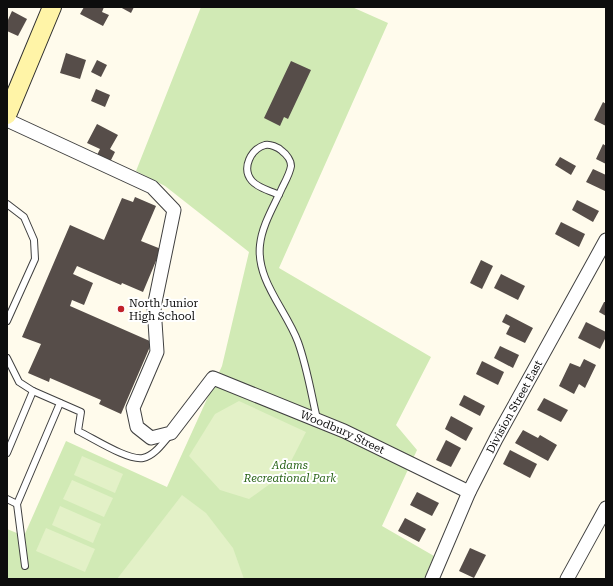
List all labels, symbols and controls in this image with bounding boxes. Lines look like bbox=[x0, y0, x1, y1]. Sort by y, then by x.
place label: North Junior High School bbox=[129, 297, 198, 323]
marker: North Junior High School bbox=[116, 304, 126, 314]
street label: Division Street East bbox=[483, 358, 545, 455]
street label: Woodbury Street bbox=[298, 408, 387, 456]
park label: Adams Recreational Park bbox=[243, 459, 336, 485]

